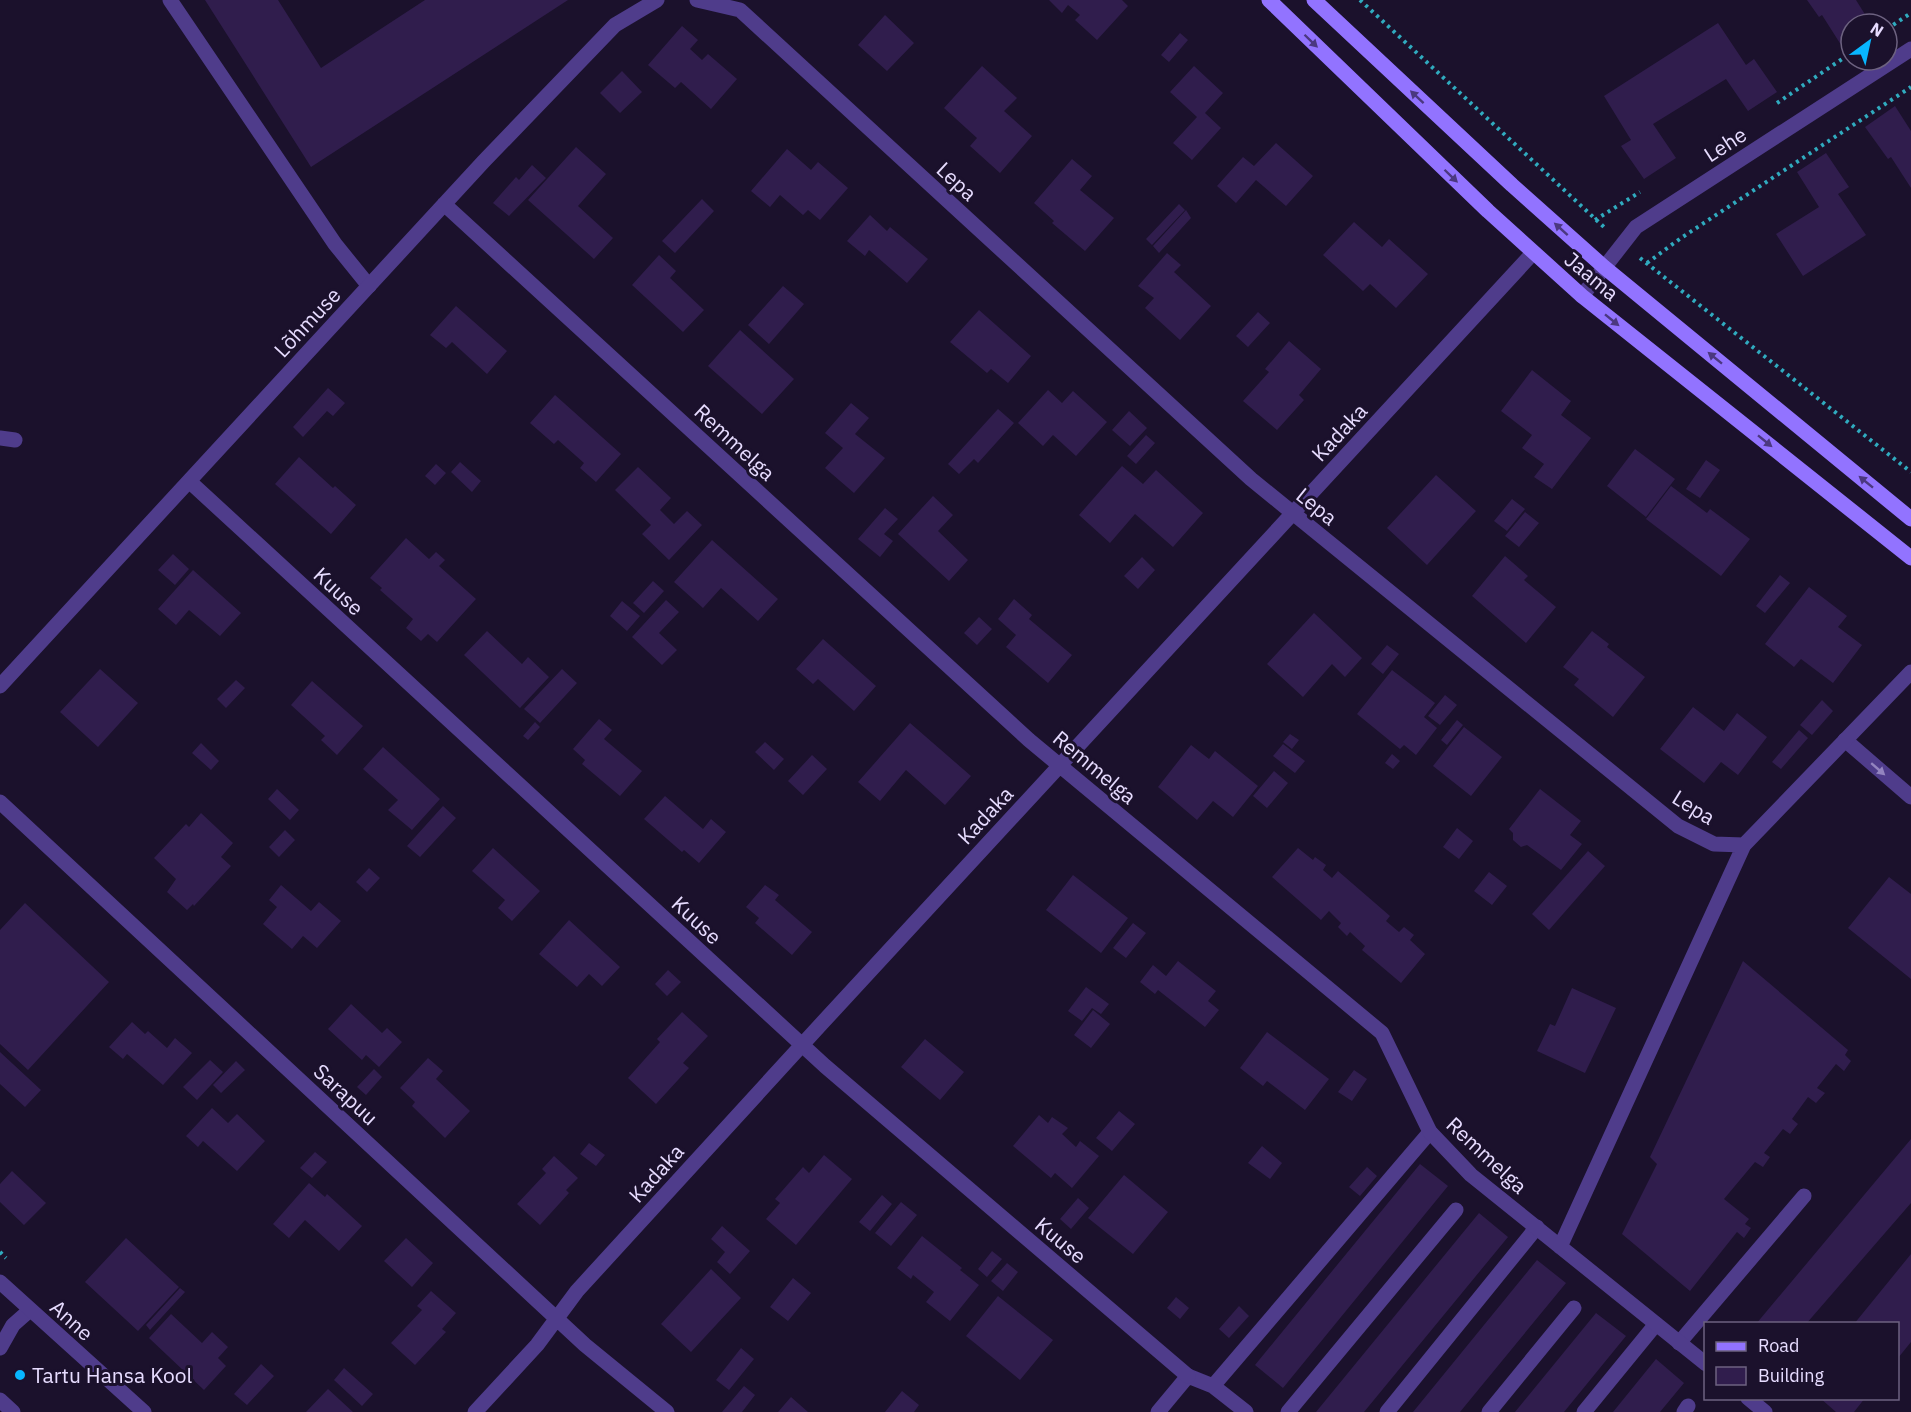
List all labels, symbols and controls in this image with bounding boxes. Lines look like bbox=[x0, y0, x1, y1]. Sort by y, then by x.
north arrow bbox=[1839, 12, 1899, 72]
text: N bbox=[1867, 18, 1887, 41]
one-way arrow bbox=[1304, 33, 1318, 47]
one-way arrow bbox=[1410, 90, 1424, 104]
street label: Lehe bbox=[1698, 120, 1752, 168]
street label: Lepa bbox=[931, 155, 983, 207]
one-way arrow bbox=[1444, 169, 1459, 183]
one-way arrow bbox=[1554, 223, 1569, 236]
street label: Jaama bbox=[1559, 245, 1625, 307]
street label: Lõhmuse bbox=[267, 281, 347, 363]
one-way arrow bbox=[1604, 313, 1619, 326]
one-way arrow bbox=[1707, 352, 1723, 365]
street label: Remmelga bbox=[689, 397, 781, 487]
street label: Kadaka bbox=[1305, 397, 1373, 467]
one-way arrow bbox=[1757, 435, 1773, 448]
one-way arrow bbox=[1859, 476, 1874, 489]
street label: Lepa bbox=[1291, 481, 1343, 531]
street label: Kuuse bbox=[308, 561, 370, 621]
street label: Remmelga bbox=[1047, 724, 1143, 810]
one-way arrow bbox=[1870, 762, 1885, 775]
street label: Kadaka bbox=[951, 780, 1019, 850]
street label: Lepa bbox=[1667, 783, 1721, 831]
street label: Kuuse bbox=[666, 890, 728, 950]
street label: Sarapuu bbox=[308, 1057, 384, 1131]
street label: Remmelga bbox=[1441, 1110, 1533, 1200]
street label: Kadaka bbox=[622, 1138, 690, 1208]
street label: Kuuse bbox=[1030, 1210, 1092, 1270]
street label: Anne bbox=[44, 1293, 100, 1347]
legend bbox=[1704, 1322, 1899, 1400]
text: Road bbox=[1758, 1334, 1799, 1357]
place label: Tartu Hansa Kool bbox=[32, 1361, 192, 1389]
text: Building bbox=[1758, 1364, 1825, 1387]
marker: Tartu Hansa Kool bbox=[13, 1368, 27, 1382]

